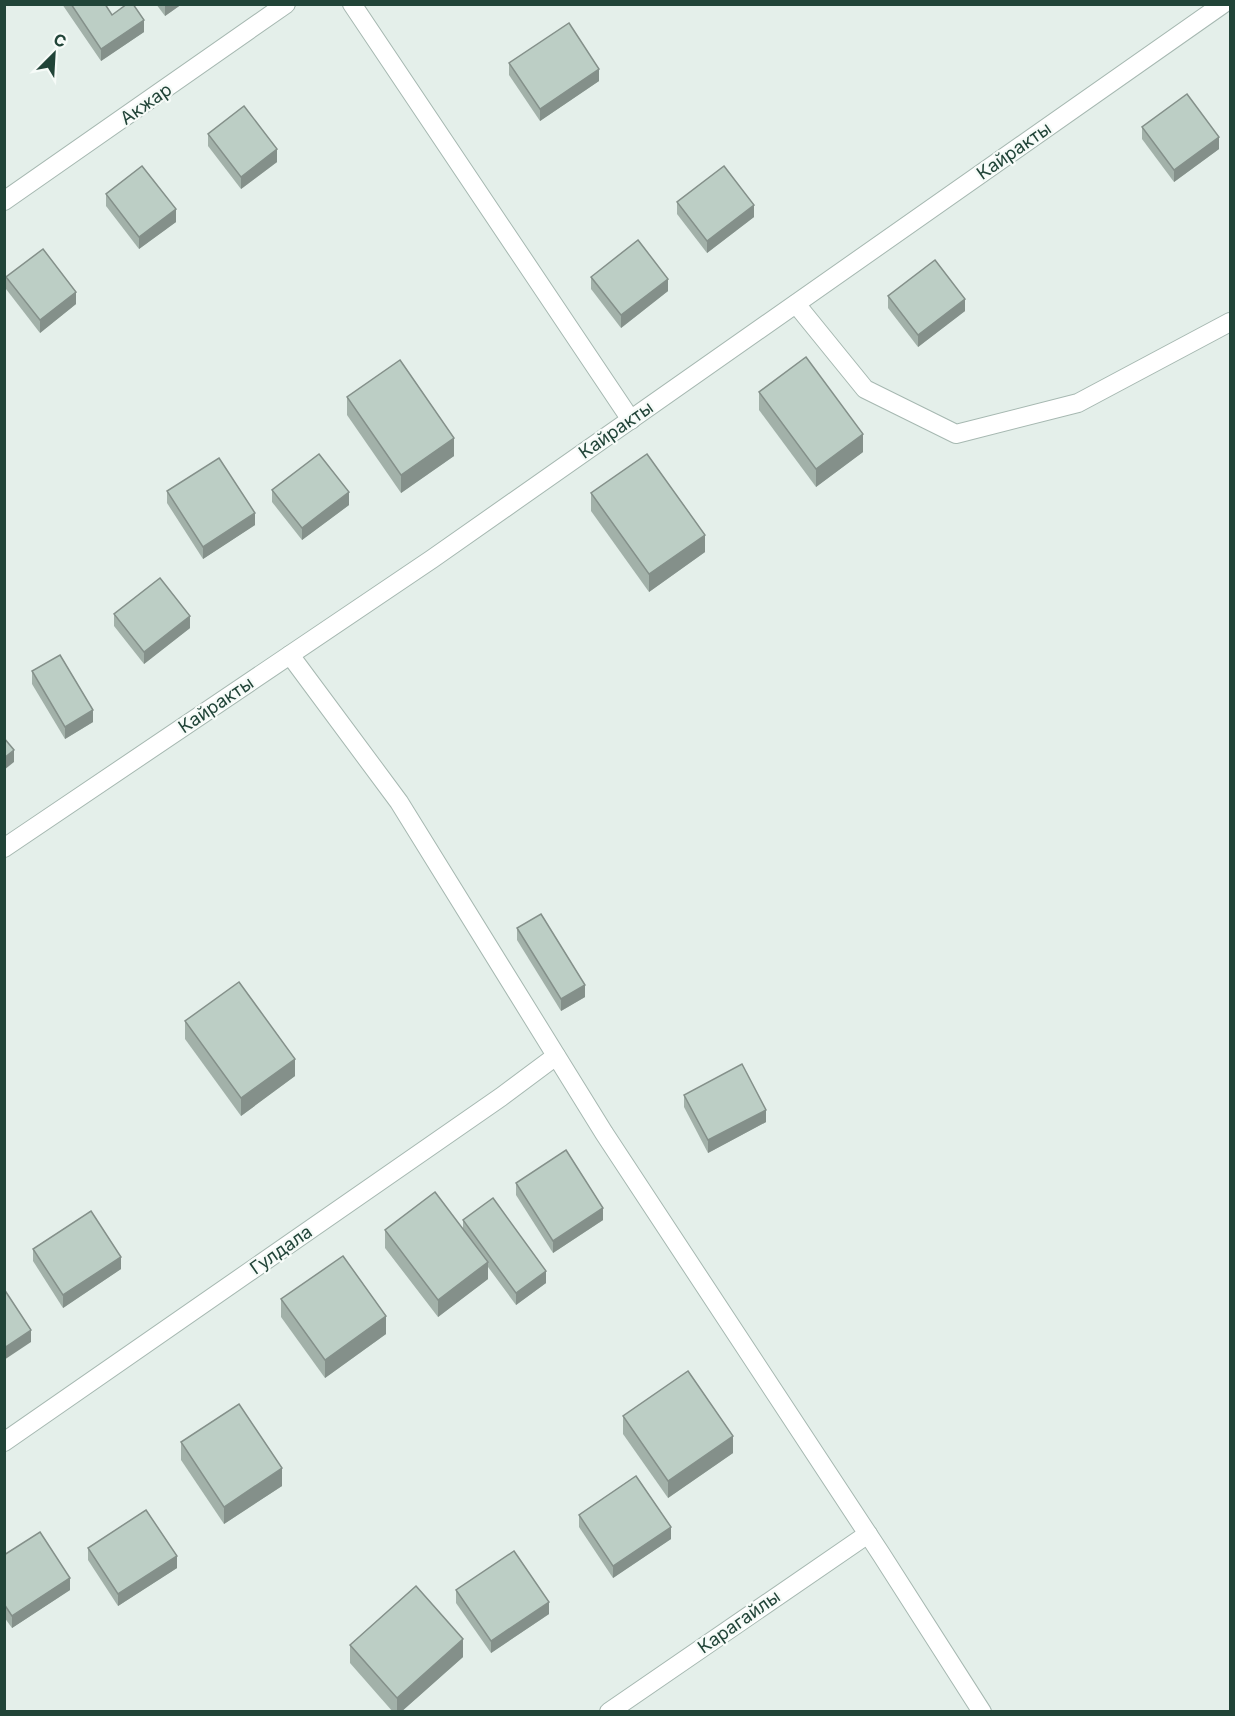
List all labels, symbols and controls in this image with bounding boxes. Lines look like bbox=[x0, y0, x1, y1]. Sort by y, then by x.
north arrow bbox=[24, 24, 84, 84]
text: С bbox=[51, 29, 70, 52]
street label: Акжар bbox=[116, 78, 175, 129]
street label: Кайракты bbox=[973, 117, 1055, 184]
street label: Кайракты bbox=[575, 396, 657, 463]
street label: Кайракты bbox=[174, 672, 257, 737]
street label: Гулдала bbox=[246, 1221, 316, 1279]
street label: Карагайлы bbox=[693, 1586, 784, 1658]

